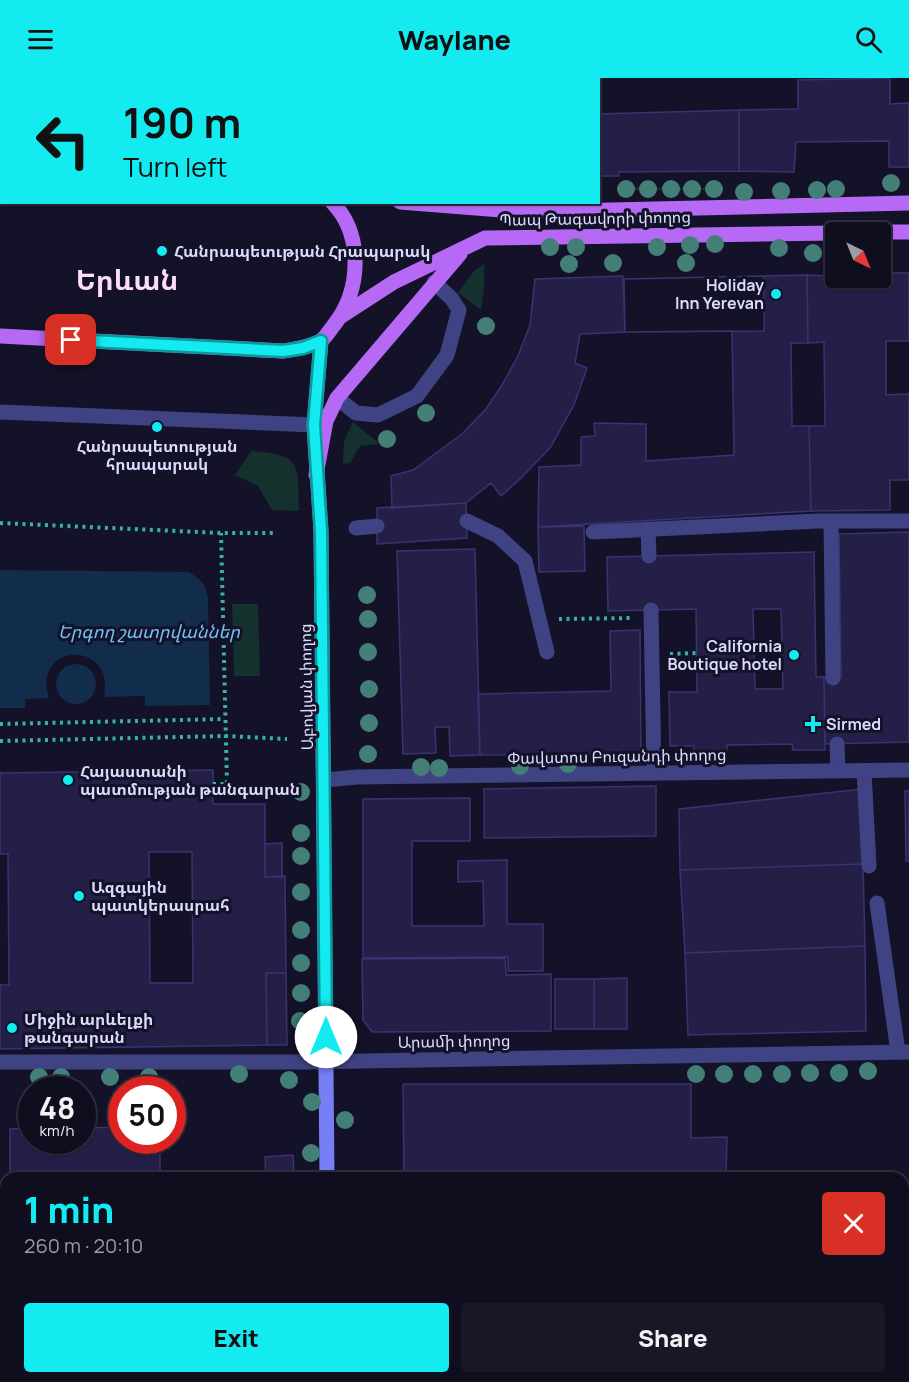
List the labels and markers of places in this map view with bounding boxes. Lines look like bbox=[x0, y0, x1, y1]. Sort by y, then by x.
place label: Հանրապետւթյան Հրապարակ bbox=[174, 240, 430, 262]
marker: Հանրապետւթյան Հրապարակ bbox=[155, 244, 169, 258]
place label: Holiday Inn Yerevan bbox=[675, 274, 764, 314]
marker: Holiday Inn Yerevan bbox=[769, 287, 783, 301]
pin bbox=[45, 314, 96, 365]
marker: Հանրապետության հրապարակ bbox=[150, 420, 164, 434]
place label: Հանրապետության հրապարակ bbox=[77, 435, 237, 475]
place label: California Boutique hotel bbox=[667, 635, 782, 675]
marker: California Boutique hotel bbox=[787, 648, 801, 662]
place label: Sirmed bbox=[826, 713, 881, 735]
marker: Sirmed bbox=[804, 715, 822, 733]
place label: Հայաստանի պատմության թանգարան bbox=[80, 760, 300, 800]
marker: Հայաստանի պատմության թանգարան bbox=[61, 773, 75, 787]
place label: Ազգային պատկերասրահ bbox=[91, 876, 230, 916]
marker: Ազգային պատկերասրահ bbox=[72, 889, 86, 903]
place label: Միջին արևելքի թանգարան bbox=[24, 1008, 153, 1048]
marker: Միջին արևելքի թանգարան bbox=[5, 1021, 19, 1035]

